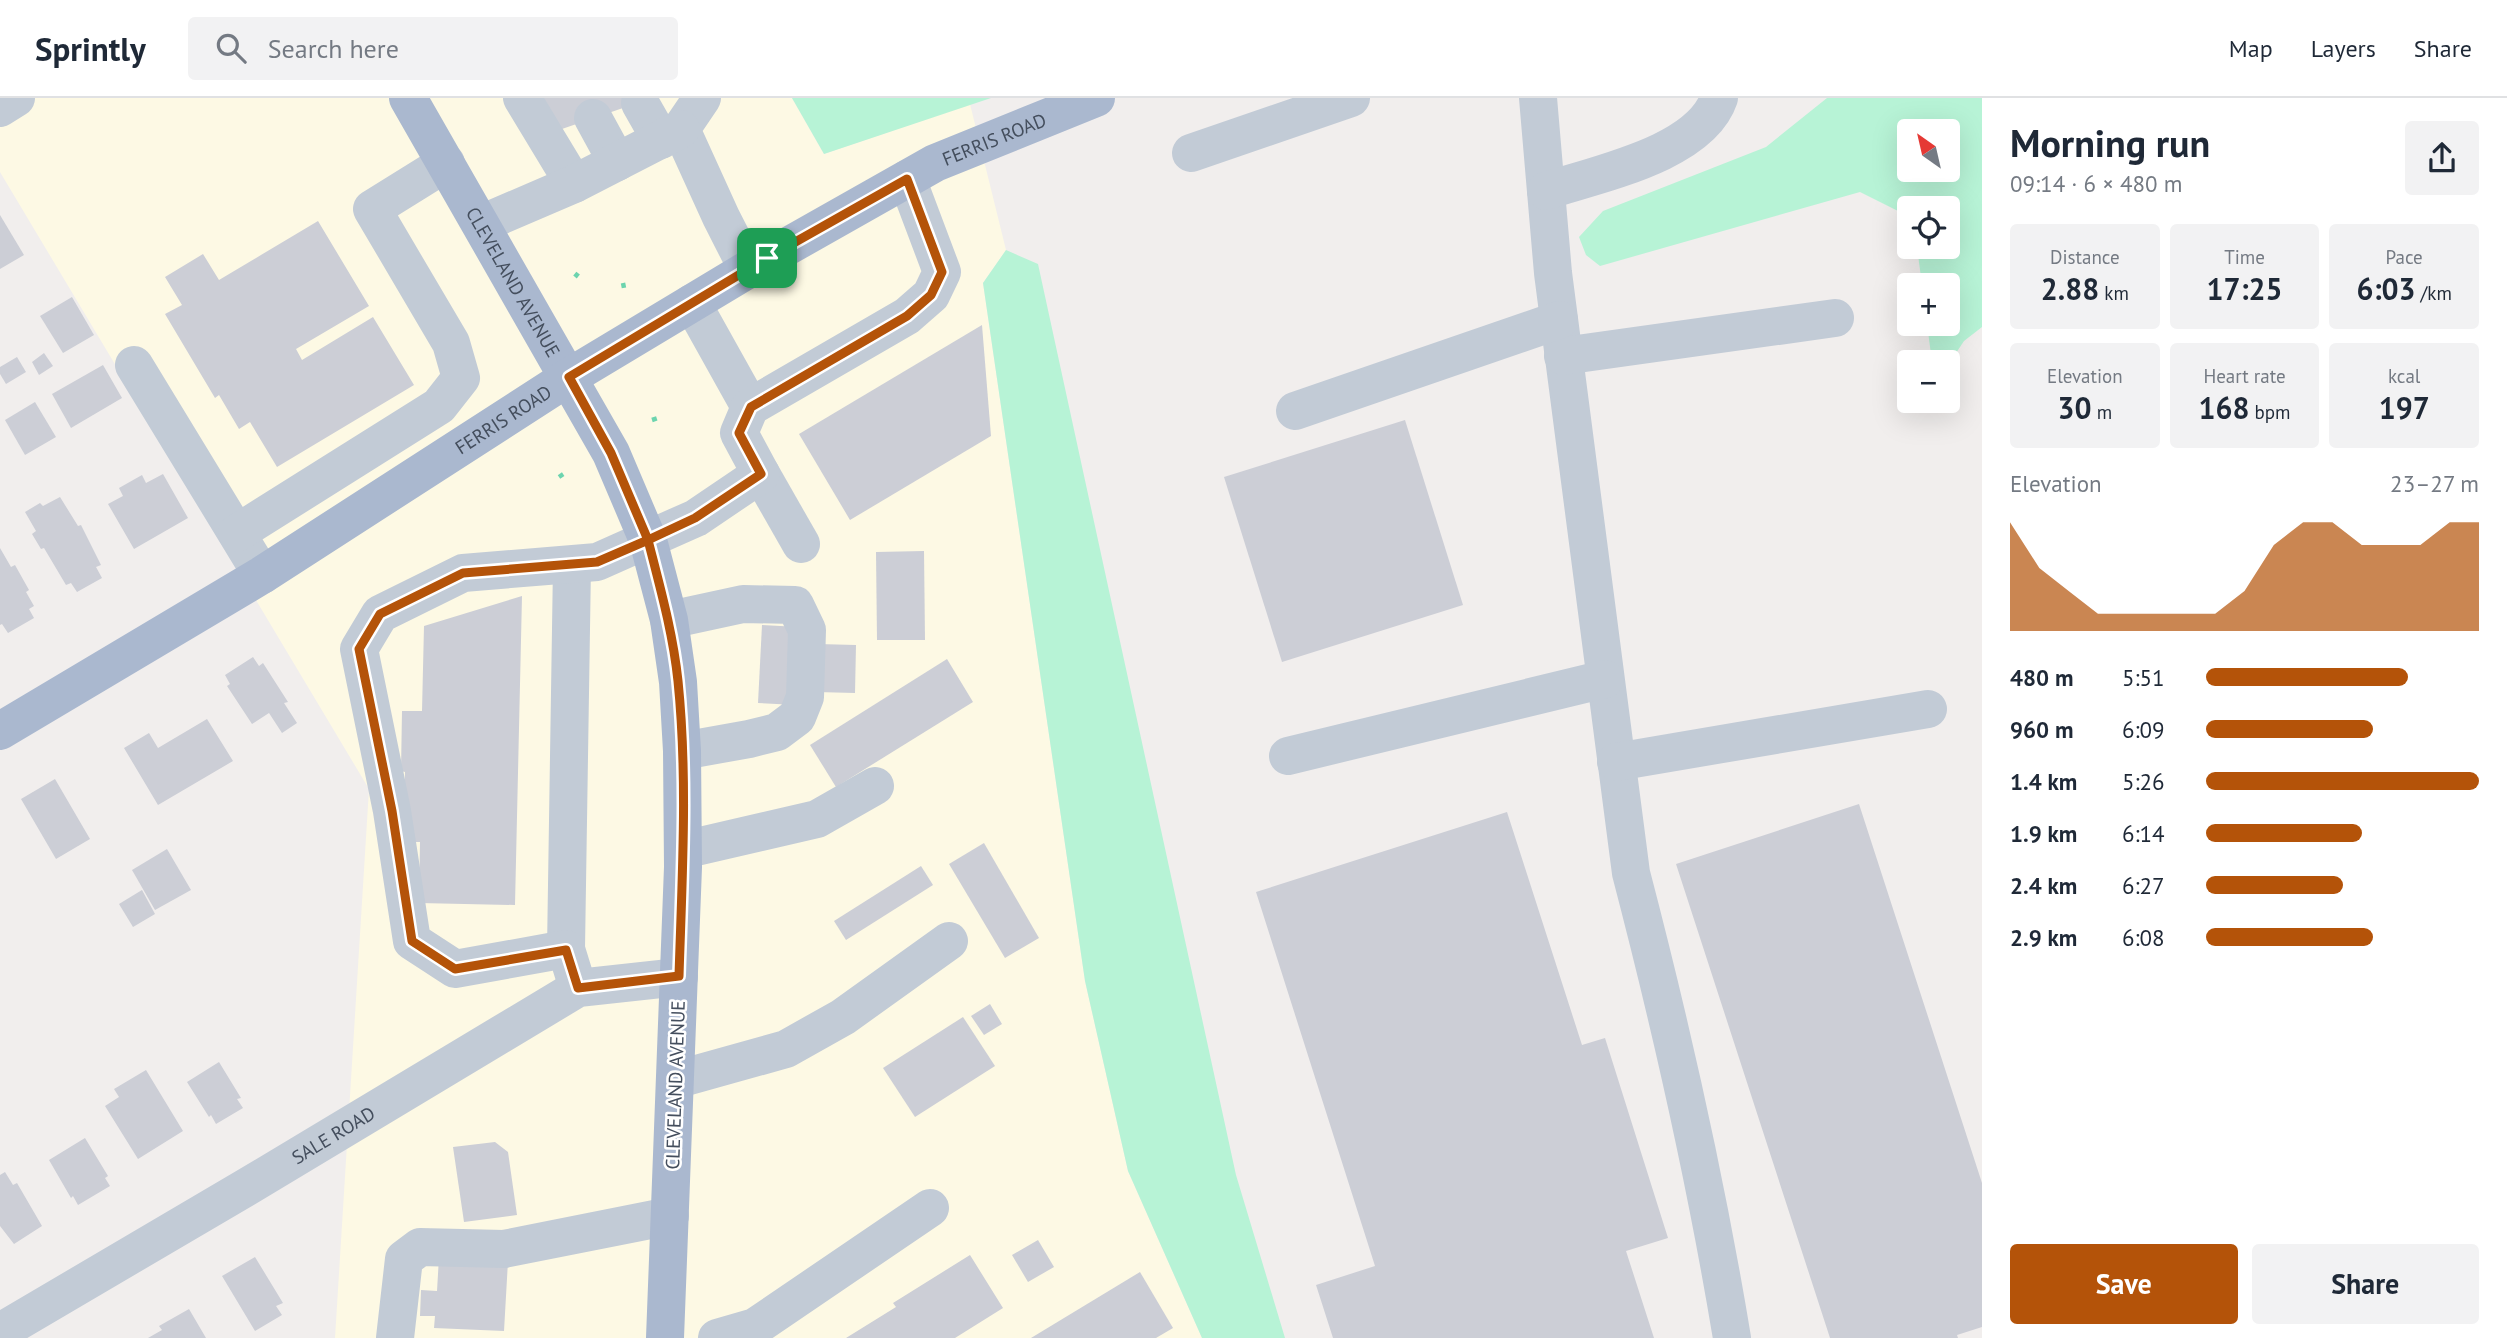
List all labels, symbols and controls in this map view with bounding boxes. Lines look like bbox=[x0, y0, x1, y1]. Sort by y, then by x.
search box bbox=[188, 17, 678, 80]
text: Sprintly bbox=[35, 27, 146, 70]
icon: search bbox=[212, 29, 250, 67]
text: Search here bbox=[268, 32, 399, 65]
text: Map bbox=[2229, 33, 2273, 64]
text: Layers bbox=[2311, 33, 2376, 64]
text: Share bbox=[2414, 33, 2472, 64]
street label: FERRIS ROAD bbox=[939, 107, 1050, 171]
text: Morning run bbox=[2010, 118, 2210, 167]
north arrow bbox=[1897, 119, 1960, 182]
map controls bbox=[1897, 119, 1960, 413]
button: share bbox=[2405, 121, 2479, 195]
text: 09:14 · 6 × 480 m bbox=[2010, 169, 2182, 198]
button: locate bbox=[1897, 196, 1960, 259]
street label: CLEVELAND AVENUE bbox=[461, 203, 566, 361]
pin bbox=[737, 228, 797, 288]
icon: arrive bbox=[748, 239, 786, 277]
text: Distance bbox=[2050, 245, 2120, 269]
text: Time bbox=[2224, 245, 2265, 269]
text: Pace bbox=[2386, 245, 2423, 269]
text: 2.88 bbox=[2041, 269, 2099, 308]
text: 17:25 bbox=[2206, 269, 2283, 308]
text: 6:03 bbox=[2356, 269, 2416, 308]
button: + bbox=[1897, 273, 1960, 336]
text: km bbox=[2099, 281, 2129, 305]
text: /km bbox=[2416, 281, 2452, 305]
button: − bbox=[1897, 350, 1960, 413]
text: Elevation bbox=[2047, 364, 2123, 388]
text: Heart rate bbox=[2203, 364, 2286, 388]
text: kcal bbox=[2388, 364, 2420, 388]
street label: FERRIS ROAD bbox=[451, 380, 556, 459]
text: 30 bbox=[2058, 388, 2092, 427]
text: 168 bbox=[2198, 388, 2249, 427]
text: 197 bbox=[2379, 388, 2430, 427]
text: m bbox=[2092, 400, 2112, 424]
text: bpm bbox=[2249, 400, 2291, 424]
text: Elevation bbox=[2010, 469, 2102, 498]
text: 23–27 m bbox=[2390, 469, 2479, 498]
text: 480 m bbox=[2010, 663, 2073, 692]
text: 5:51 bbox=[2122, 663, 2165, 692]
text: 960 m bbox=[2010, 715, 2073, 744]
text: 6:09 bbox=[2122, 715, 2165, 744]
text: 1.4 km bbox=[2010, 767, 2077, 796]
text: 5:26 bbox=[2122, 767, 2165, 796]
text: 1.9 km bbox=[2010, 819, 2077, 848]
text: 6:14 bbox=[2122, 819, 2165, 848]
text: 2.4 km bbox=[2010, 871, 2077, 900]
text: 6:27 bbox=[2122, 871, 2165, 900]
text: 2.9 km bbox=[2010, 923, 2077, 952]
text: 6:08 bbox=[2122, 923, 2165, 952]
street label: CLEVELAND AVENUE bbox=[660, 1000, 690, 1170]
street label: SALE ROAD bbox=[287, 1101, 379, 1169]
button: Save bbox=[2010, 1244, 2238, 1324]
button: Share bbox=[2252, 1244, 2479, 1324]

